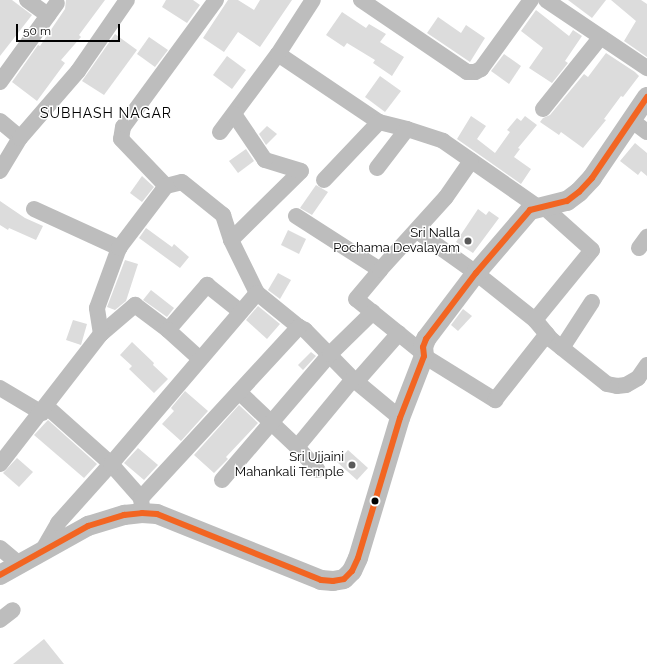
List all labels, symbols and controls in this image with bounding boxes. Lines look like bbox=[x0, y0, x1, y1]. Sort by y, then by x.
scale bar bbox=[18, 16, 122, 42]
text: 50 m bbox=[23, 24, 51, 38]
district label: SUBHASH NAGAR bbox=[40, 105, 172, 121]
place label: Sri Nalla Pochama Devalayam bbox=[333, 226, 460, 257]
marker: Sri Nalla Pochama Devalayam bbox=[463, 236, 473, 246]
place label: Sri Ujjaini Mahankali Temple bbox=[234, 450, 344, 481]
marker: Sri Ujjaini Mahankali Temple bbox=[347, 460, 357, 470]
unlabelled marker bbox=[370, 496, 380, 506]

